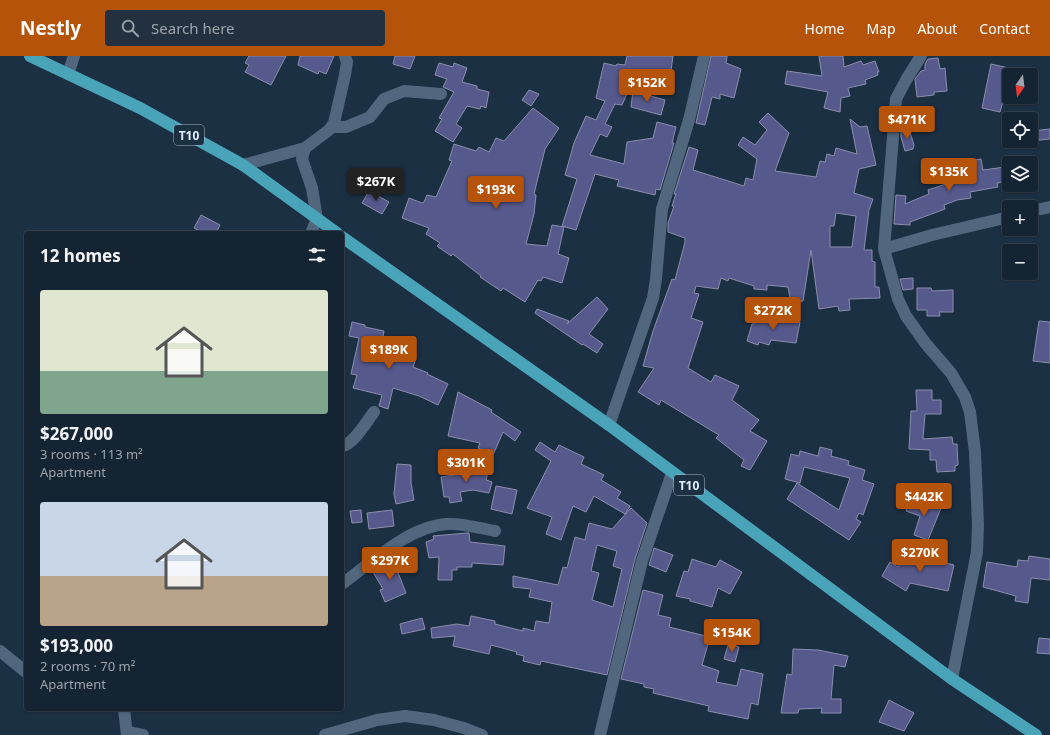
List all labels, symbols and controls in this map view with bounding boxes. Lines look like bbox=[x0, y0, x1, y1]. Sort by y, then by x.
search box bbox=[105, 10, 385, 46]
text: Nestly bbox=[20, 15, 81, 41]
icon: search bbox=[119, 17, 141, 39]
text: Search here bbox=[151, 18, 235, 38]
text: Home bbox=[805, 19, 844, 38]
text: Map bbox=[866, 19, 896, 38]
text: About bbox=[918, 19, 957, 38]
text: Contact bbox=[979, 19, 1030, 38]
north arrow bbox=[1002, 68, 1038, 104]
map controls bbox=[1002, 68, 1038, 280]
pin: $152K bbox=[619, 69, 675, 103]
text: $152K bbox=[628, 73, 666, 91]
pin: $471K bbox=[879, 106, 935, 140]
text: $471K bbox=[888, 110, 926, 128]
button: locate bbox=[1002, 112, 1038, 148]
road number: T10 bbox=[174, 125, 204, 145]
button: layers bbox=[1002, 156, 1038, 192]
pin: $135K bbox=[921, 158, 977, 192]
text: $135K bbox=[930, 162, 968, 180]
pin: $267K bbox=[348, 168, 404, 202]
text: $267K bbox=[357, 172, 395, 190]
pin: $193K bbox=[468, 176, 524, 210]
text: $193K bbox=[477, 180, 515, 198]
button: + bbox=[1002, 200, 1038, 236]
text: 12 homes bbox=[40, 244, 121, 267]
icon: filters bbox=[306, 244, 328, 266]
button: − bbox=[1002, 244, 1038, 280]
pin: $272K bbox=[745, 297, 801, 331]
text: $272K bbox=[754, 301, 792, 319]
icon: home bbox=[148, 316, 220, 388]
pin: $189K bbox=[361, 336, 417, 370]
text: $189K bbox=[370, 340, 408, 358]
text: $267,000 bbox=[40, 422, 113, 445]
text: 3 rooms · 113 m² bbox=[40, 445, 143, 463]
pin: $301K bbox=[438, 449, 494, 483]
text: $301K bbox=[447, 453, 485, 471]
text: Apartment bbox=[40, 463, 106, 481]
road number: T10 bbox=[674, 475, 704, 495]
pin: $442K bbox=[896, 483, 952, 517]
text: $442K bbox=[905, 487, 943, 505]
icon: home bbox=[148, 528, 220, 600]
pin: $270K bbox=[892, 539, 948, 573]
text: $270K bbox=[901, 543, 939, 561]
pin: $297K bbox=[362, 547, 418, 581]
text: $297K bbox=[371, 551, 409, 569]
pin: $154K bbox=[704, 619, 760, 653]
text: $154K bbox=[713, 623, 751, 641]
text: $193,000 bbox=[40, 634, 113, 657]
text: 2 rooms · 70 m² bbox=[40, 657, 135, 675]
text: Apartment bbox=[40, 675, 106, 693]

